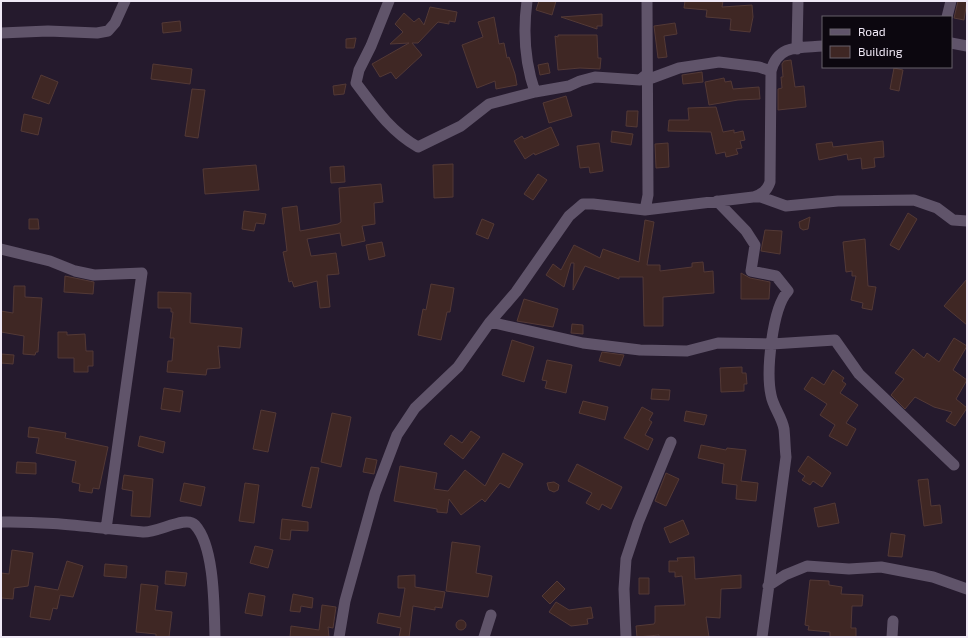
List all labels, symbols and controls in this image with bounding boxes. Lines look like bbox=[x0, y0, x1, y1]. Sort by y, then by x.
legend bbox=[822, 16, 952, 68]
text: Road bbox=[858, 24, 886, 38]
text: Building bbox=[858, 44, 903, 58]

